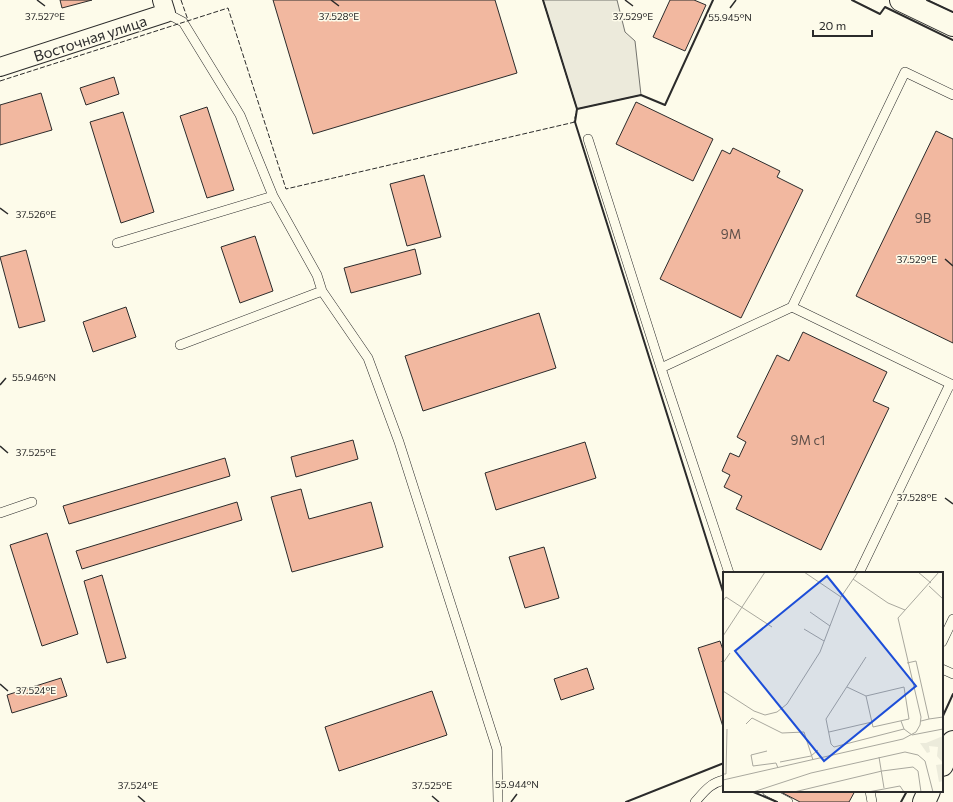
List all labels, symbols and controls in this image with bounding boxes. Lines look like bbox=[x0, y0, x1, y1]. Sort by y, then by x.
text: 37.527°E bbox=[25, 10, 65, 22]
text: 37.528°E bbox=[319, 10, 359, 22]
text: 37.529°E bbox=[613, 10, 653, 22]
street label: Восточная улица bbox=[31, 11, 149, 65]
text: 55.945°N bbox=[708, 11, 752, 23]
scale bar bbox=[813, 12, 872, 38]
text: 20 m bbox=[819, 18, 846, 32]
text: 37.526°E bbox=[16, 208, 56, 220]
house number: 9В bbox=[915, 210, 931, 226]
house number: 9М bbox=[721, 226, 741, 242]
text: 37.529°E bbox=[897, 253, 937, 265]
text: 55.946°N bbox=[12, 371, 56, 383]
house number: 9М с1 bbox=[791, 432, 825, 448]
text: 37.525°E bbox=[16, 446, 56, 458]
text: 37.528°E bbox=[897, 491, 937, 503]
inset map bbox=[723, 572, 943, 792]
text: 37.524°E bbox=[16, 684, 56, 696]
text: 55.944°N bbox=[495, 778, 539, 790]
text: 37.524°E bbox=[118, 779, 158, 791]
text: 37.525°E bbox=[412, 779, 452, 791]

